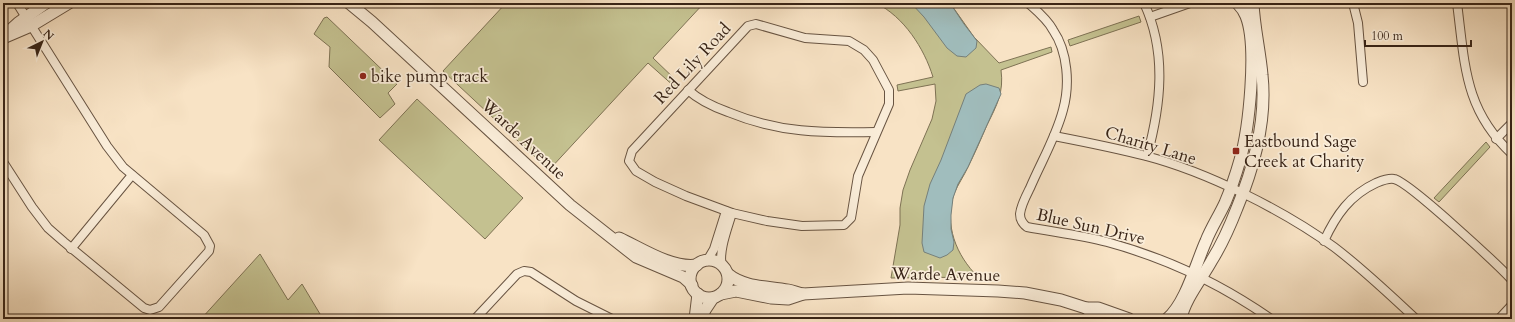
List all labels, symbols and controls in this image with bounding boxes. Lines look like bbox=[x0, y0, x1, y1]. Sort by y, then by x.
street label: Red Lily Road bbox=[649, 18, 736, 109]
north arrow bbox=[22, 22, 62, 62]
scale bar bbox=[1365, 22, 1471, 48]
text: N bbox=[40, 26, 57, 44]
text: 100 m bbox=[1371, 28, 1404, 44]
place label: bike pump track bbox=[371, 65, 489, 88]
marker: bike pump track bbox=[358, 71, 368, 81]
street label: Warde Avenue bbox=[475, 93, 571, 185]
street label: Charity Lane bbox=[1102, 121, 1199, 170]
place label: Eastbound Sage Creek at Charity bbox=[1244, 130, 1365, 173]
marker: Eastbound Sage Creek at Charity bbox=[1231, 146, 1241, 156]
street label: Blue Sun Drive bbox=[1034, 203, 1147, 250]
street label: Warde Avenue bbox=[890, 262, 1001, 287]

